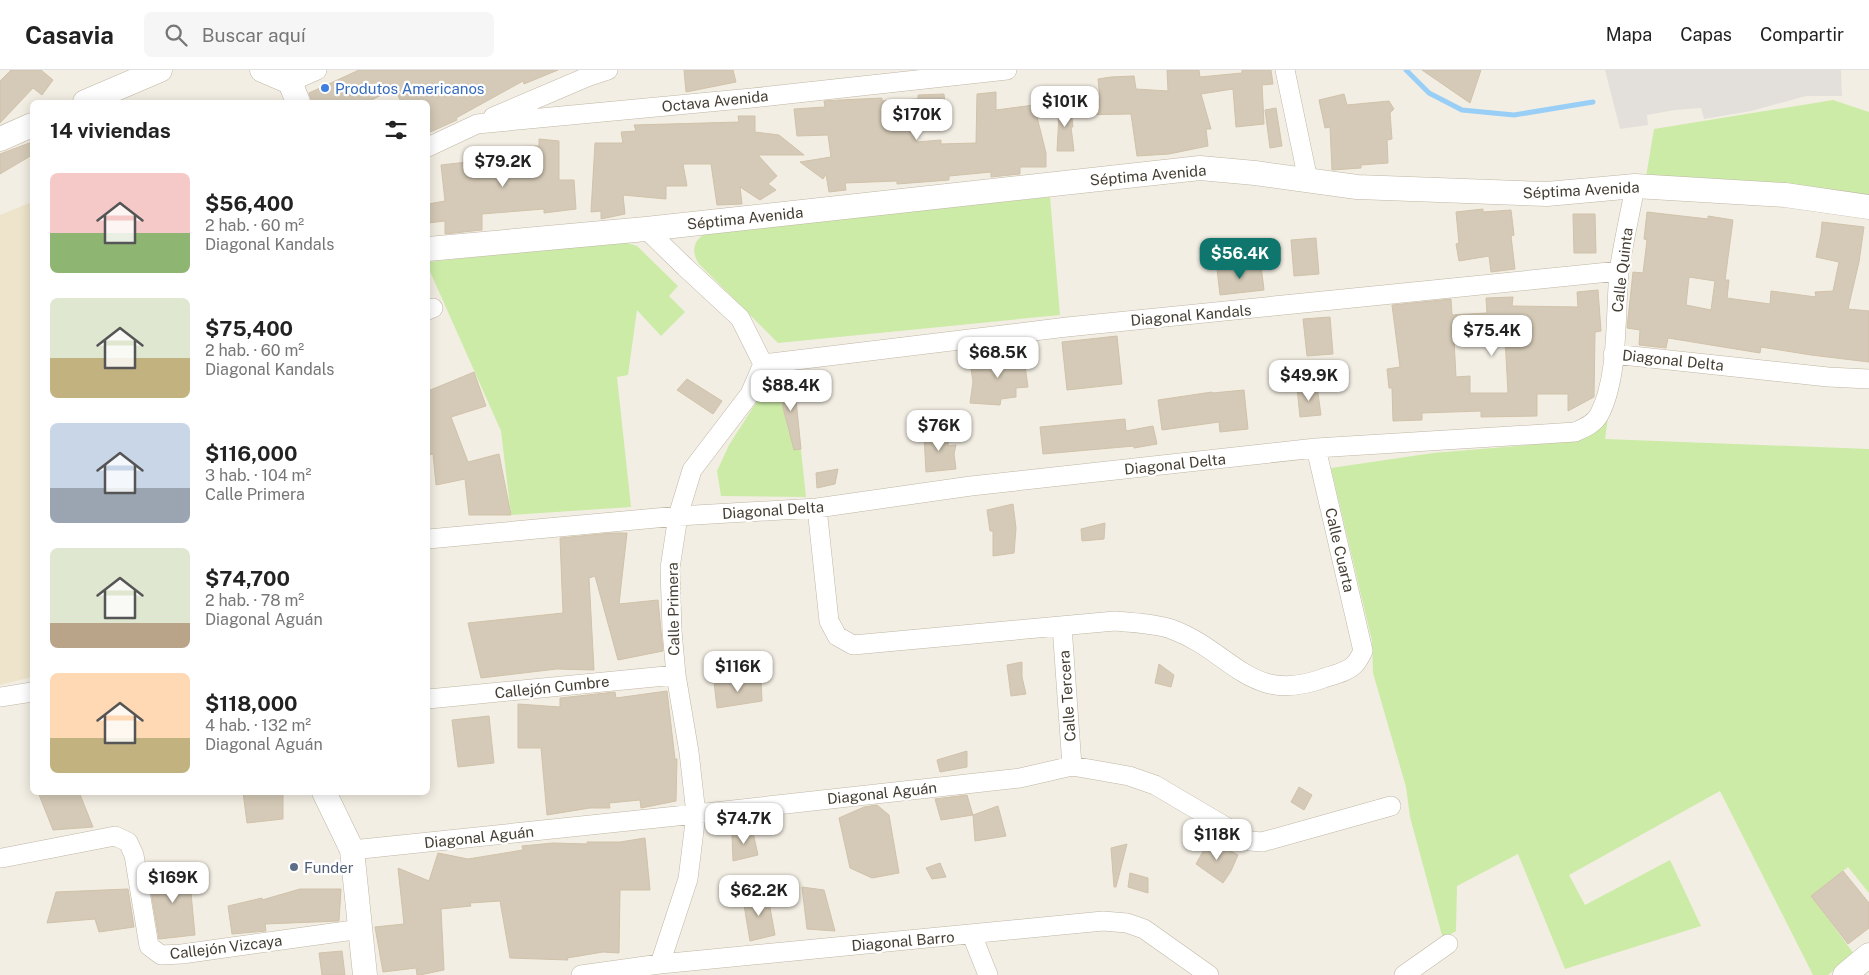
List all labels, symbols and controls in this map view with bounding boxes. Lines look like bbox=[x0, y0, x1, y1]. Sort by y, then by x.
search box bbox=[144, 12, 494, 57]
text: Casavia bbox=[25, 21, 114, 49]
icon: search bbox=[162, 21, 190, 49]
text: Buscar aquí bbox=[202, 24, 305, 46]
text: Mapa bbox=[1606, 24, 1652, 45]
text: Capas bbox=[1680, 24, 1732, 45]
text: Compartir bbox=[1760, 24, 1844, 45]
place label: Produtos Americanos bbox=[335, 80, 484, 97]
marker: Produtos Americanos bbox=[319, 82, 331, 94]
pin: $101K bbox=[1030, 85, 1100, 128]
street label: Octava Avenida bbox=[661, 87, 769, 115]
text: $101K bbox=[1042, 92, 1088, 111]
pin: $170K bbox=[882, 98, 952, 141]
text: $170K bbox=[892, 105, 942, 124]
icon: filters bbox=[382, 116, 410, 144]
text: 14 viviendas bbox=[50, 118, 171, 143]
pin: $79.2K bbox=[462, 146, 544, 188]
text: $79.2K bbox=[474, 152, 532, 171]
street label: Séptima Avenida bbox=[1089, 161, 1207, 189]
street label: Séptima Avenida bbox=[1522, 178, 1640, 202]
text: $56,400 bbox=[205, 191, 294, 216]
icon: home bbox=[90, 193, 150, 253]
street label: Séptima Avenida bbox=[686, 203, 804, 233]
text: 2 hab. · 60 m² bbox=[205, 216, 304, 235]
street label: Calle Quinta bbox=[1608, 227, 1636, 313]
text: Diagonal Kandals bbox=[205, 235, 334, 254]
pin: $56.4K bbox=[1199, 238, 1281, 280]
text: $56.4K bbox=[1211, 244, 1269, 263]
street label: Diagonal Kandals bbox=[1130, 301, 1252, 329]
pin: $75.4K bbox=[1451, 314, 1533, 357]
text: $75,400 bbox=[205, 316, 293, 341]
icon: home bbox=[90, 318, 150, 378]
text: $75.4K bbox=[1463, 321, 1521, 340]
pin: $68.5K bbox=[957, 336, 1039, 379]
text: 2 hab. · 60 m² bbox=[205, 341, 304, 360]
text: $68.5K bbox=[969, 343, 1027, 362]
street label: Diagonal Delta bbox=[1621, 346, 1725, 374]
text: Diagonal Kandals bbox=[205, 360, 334, 379]
pin: $49.9K bbox=[1268, 360, 1350, 402]
text: $49.9K bbox=[1280, 366, 1338, 385]
pin: $88.4K bbox=[750, 370, 832, 412]
text: $88.4K bbox=[762, 376, 820, 395]
pin: $76K bbox=[909, 410, 969, 452]
text: $76K bbox=[918, 416, 960, 435]
text: $116,000 bbox=[205, 441, 297, 466]
icon: home bbox=[90, 443, 150, 503]
street label: Diagonal Delta bbox=[1123, 450, 1227, 478]
text: 3 hab. · 104 m² bbox=[205, 466, 311, 485]
text: Calle Primera bbox=[205, 485, 305, 504]
street label: Diagonal Delta bbox=[722, 498, 824, 522]
street label: Calle Cuarta bbox=[1322, 506, 1358, 594]
street label: Calle Primera bbox=[664, 562, 682, 656]
text: $74,700 bbox=[205, 566, 290, 591]
icon: home bbox=[90, 568, 150, 628]
text: 2 hab. · 78 m² bbox=[205, 591, 304, 610]
text: Diagonal Aguán bbox=[205, 610, 323, 629]
pin: $116K bbox=[703, 650, 773, 693]
street label: Calle Tercera bbox=[1055, 650, 1079, 742]
text: $116K bbox=[715, 657, 761, 676]
street label: Callejón Cumbre bbox=[494, 673, 610, 701]
text: $118,000 bbox=[205, 691, 298, 716]
icon: home bbox=[90, 693, 150, 753]
text: 4 hab. · 132 m² bbox=[205, 716, 311, 735]
text: Diagonal Aguán bbox=[205, 735, 323, 754]
street label: Diagonal Aguán bbox=[826, 779, 938, 807]
pin: $74.7K bbox=[703, 802, 785, 845]
text: $74.7K bbox=[716, 809, 772, 828]
pin: $118K bbox=[1182, 818, 1252, 861]
street label: Diagonal Aguán bbox=[423, 823, 535, 851]
text: $118K bbox=[1194, 825, 1240, 844]
place label: Funder bbox=[304, 859, 354, 876]
marker: Funder bbox=[288, 861, 300, 873]
pin: $169K bbox=[138, 862, 208, 904]
text: $169K bbox=[148, 868, 198, 887]
pin: $62.2K bbox=[718, 874, 800, 917]
text: $62.2K bbox=[730, 881, 788, 900]
street label: Diagonal Barro bbox=[851, 928, 955, 954]
street label: Callejón Vizcaya bbox=[169, 932, 283, 962]

